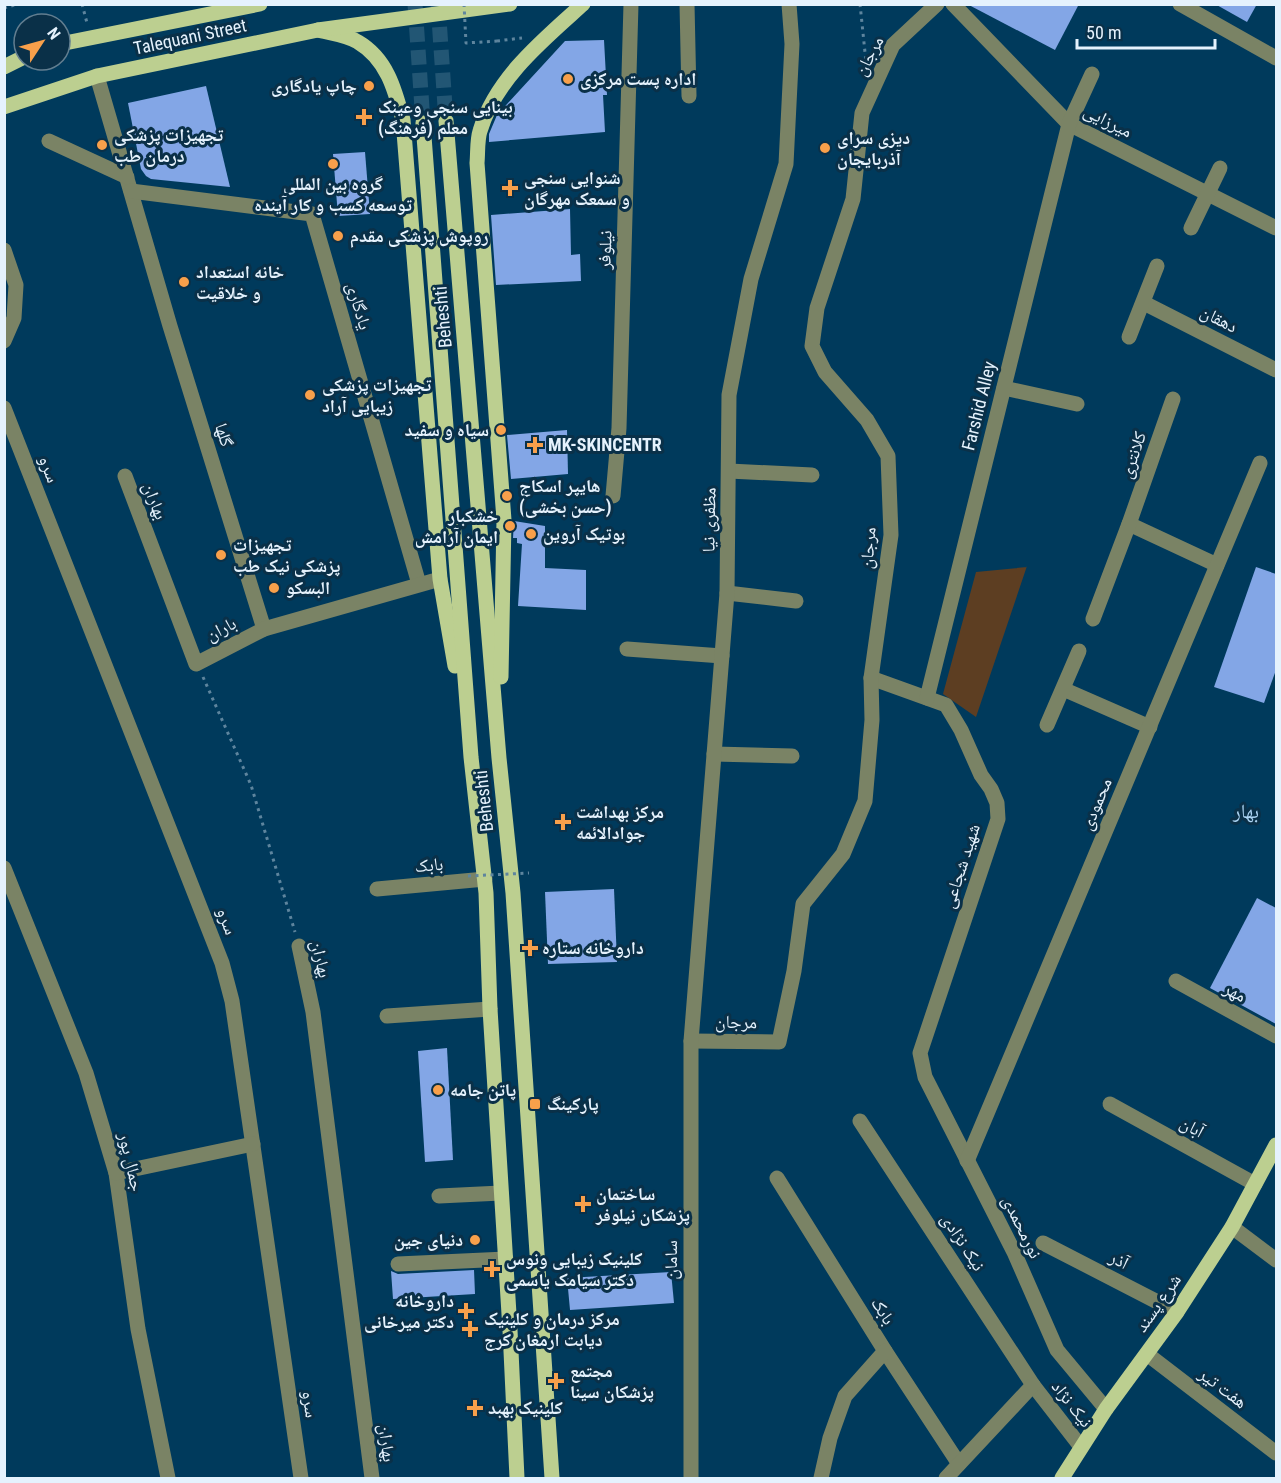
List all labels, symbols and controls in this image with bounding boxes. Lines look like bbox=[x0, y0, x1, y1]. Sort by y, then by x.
north arrow bbox=[12, 12, 72, 72]
scale bar bbox=[1077, 12, 1215, 50]
street label: Talequani Street bbox=[131, 14, 248, 59]
text: 50 m bbox=[1086, 22, 1121, 43]
text: N bbox=[43, 24, 64, 43]
street label: مرجان bbox=[849, 32, 889, 80]
place label: اداره پست مرکزی bbox=[580, 68, 696, 90]
marker: اداره پست مرکزی bbox=[561, 72, 575, 86]
place label: چاپ یادگاری bbox=[271, 75, 357, 97]
marker: چاپ یادگاری bbox=[362, 79, 376, 93]
place label: بینایی سنجی وعینک معلم (فرهنگ) bbox=[378, 96, 513, 140]
street label: میرزایی bbox=[1080, 99, 1136, 143]
marker: بینایی سنجی وعینک معلم (فرهنگ) bbox=[355, 108, 373, 126]
place label: تجهیزات پزشکی درمان طب bbox=[114, 124, 223, 167]
place label: دیزی سرای آذربایجان bbox=[837, 127, 910, 170]
marker: تجهیزات پزشکی درمان طب bbox=[95, 138, 109, 152]
marker: دیزی سرای آذربایجان bbox=[818, 141, 832, 155]
marker: گروه بین المللی توسعه کسب و کار آینده bbox=[326, 157, 340, 171]
place label: شنوایی سنجی و سمعک مهرگان bbox=[524, 167, 630, 210]
place label: گروه بین المللی توسعه کسب و کار آینده bbox=[254, 173, 412, 216]
marker: شنوایی سنجی و سمعک مهرگان bbox=[501, 179, 519, 197]
place label: روپوش پزشکی مقدم bbox=[350, 225, 489, 248]
marker: روپوش پزشکی مقدم bbox=[331, 229, 345, 243]
street label: نیلوفر bbox=[593, 230, 616, 271]
place label: خانه استعداد و خلاقیت bbox=[196, 261, 285, 303]
marker: خانه استعداد و خلاقیت bbox=[177, 275, 191, 289]
street label: یادگاری bbox=[342, 280, 376, 332]
street label: Beheshti bbox=[429, 285, 456, 349]
street label: دهقان bbox=[1197, 300, 1241, 338]
street label: Farshid Alley bbox=[957, 359, 1000, 453]
place label: تجهیزات پزشکی زیبایی آراد bbox=[322, 374, 431, 417]
marker: تجهیزات پزشکی زیبایی آراد bbox=[303, 388, 317, 402]
place label: سیاه و سفید bbox=[405, 419, 489, 440]
street label: گلها bbox=[211, 421, 238, 450]
marker: سیاه و سفید bbox=[494, 423, 508, 437]
street label: کلانتری bbox=[1115, 428, 1151, 481]
place label: MK-SKINCENTR bbox=[548, 434, 662, 455]
marker: MK-SKINCENTR bbox=[526, 436, 544, 454]
street label: سرو bbox=[35, 452, 64, 485]
place label: هایپر اسکاج (حسن بخشی) bbox=[519, 475, 612, 518]
street label: بهاران bbox=[138, 479, 172, 523]
street label: مظفری نیا bbox=[697, 487, 721, 553]
marker: هایپر اسکاج (حسن بخشی) bbox=[500, 489, 514, 503]
place label: خشکبار ایمان آرامش bbox=[415, 505, 498, 548]
marker: خشکبار ایمان آرامش bbox=[503, 519, 517, 533]
place label: بوتیک آروین bbox=[543, 523, 625, 545]
street label: مرجان bbox=[855, 526, 881, 570]
marker: بوتیک آروین bbox=[524, 527, 538, 541]
place label: تجهیزات پزشکی نیک‌ طب bbox=[233, 534, 340, 577]
marker: تجهیزات پزشکی نیک‌ طب bbox=[214, 548, 228, 562]
place label: البسکو bbox=[286, 577, 330, 599]
marker: البسکو bbox=[267, 581, 281, 595]
street label: باران bbox=[202, 612, 240, 646]
street label: Beheshti bbox=[470, 769, 497, 833]
street label: محمودی bbox=[1075, 775, 1117, 833]
district label: بهار bbox=[1232, 799, 1259, 823]
place label: مرکز بهداشت جوادالائمه bbox=[576, 801, 664, 843]
marker: مرکز بهداشت جوادالائمه bbox=[554, 813, 572, 831]
street label: شهید شجاعی bbox=[937, 821, 985, 911]
street label: بابک bbox=[414, 853, 444, 877]
street label: سرو bbox=[213, 904, 242, 937]
place label: داروخانه ستاره bbox=[542, 937, 644, 958]
street label: بهاران bbox=[306, 938, 336, 980]
marker: داروخانه ستاره bbox=[523, 941, 537, 955]
street label: مهر bbox=[1220, 977, 1250, 1006]
street label: مرجان bbox=[715, 1011, 757, 1033]
place label: پاتن جامه bbox=[450, 1079, 516, 1101]
marker: پاتن جامه bbox=[431, 1083, 445, 1097]
place label: پارکینگ bbox=[547, 1093, 599, 1115]
marker: پارکینگ bbox=[528, 1097, 542, 1111]
street label: آبان bbox=[1176, 1111, 1208, 1143]
street label: جمال پور bbox=[113, 1129, 148, 1194]
place label: ساختمان پزشکان نیلوفر bbox=[595, 1183, 690, 1226]
street label: نورمحمدی bbox=[997, 1192, 1047, 1262]
marker: ساختمان پزشکان نیلوفر bbox=[574, 1195, 592, 1213]
street label: نیک نژادی bbox=[936, 1209, 990, 1275]
place label: دنیای جین bbox=[394, 1229, 463, 1251]
marker: دنیای جین bbox=[468, 1233, 482, 1247]
street label: سامان bbox=[660, 1240, 682, 1280]
street label: آذر bbox=[1105, 1246, 1133, 1273]
place label: کلینیک زیبایی ونوس دکتر سیامک یاسمی bbox=[506, 1248, 643, 1291]
marker: کلینیک زیبایی ونوس دکتر سیامک یاسمی bbox=[483, 1260, 501, 1278]
street label: شرع پسند bbox=[1130, 1270, 1186, 1336]
place label: داروخانه دکتر میرخانی bbox=[364, 1290, 454, 1333]
street label: بابک bbox=[867, 1293, 900, 1329]
marker: داروخانه دکتر میرخانی bbox=[459, 1304, 473, 1318]
place label: مرکز درمان و کلینیک دیابت ارمغان کرج bbox=[484, 1308, 620, 1351]
marker: مرکز درمان و کلینیک دیابت ارمغان کرج bbox=[461, 1320, 479, 1338]
place label: مجتمع پزشکان سینا bbox=[570, 1360, 654, 1403]
street label: هفت تیر bbox=[1194, 1362, 1252, 1413]
marker: مجتمع پزشکان سینا bbox=[547, 1372, 565, 1390]
street label: نیک نژاد bbox=[1047, 1376, 1097, 1431]
street label: سرو bbox=[298, 1389, 323, 1419]
place label: کلینیک بهبد bbox=[488, 1397, 563, 1419]
marker: کلینیک بهبد bbox=[466, 1399, 484, 1417]
street label: بهاران bbox=[374, 1423, 400, 1463]

